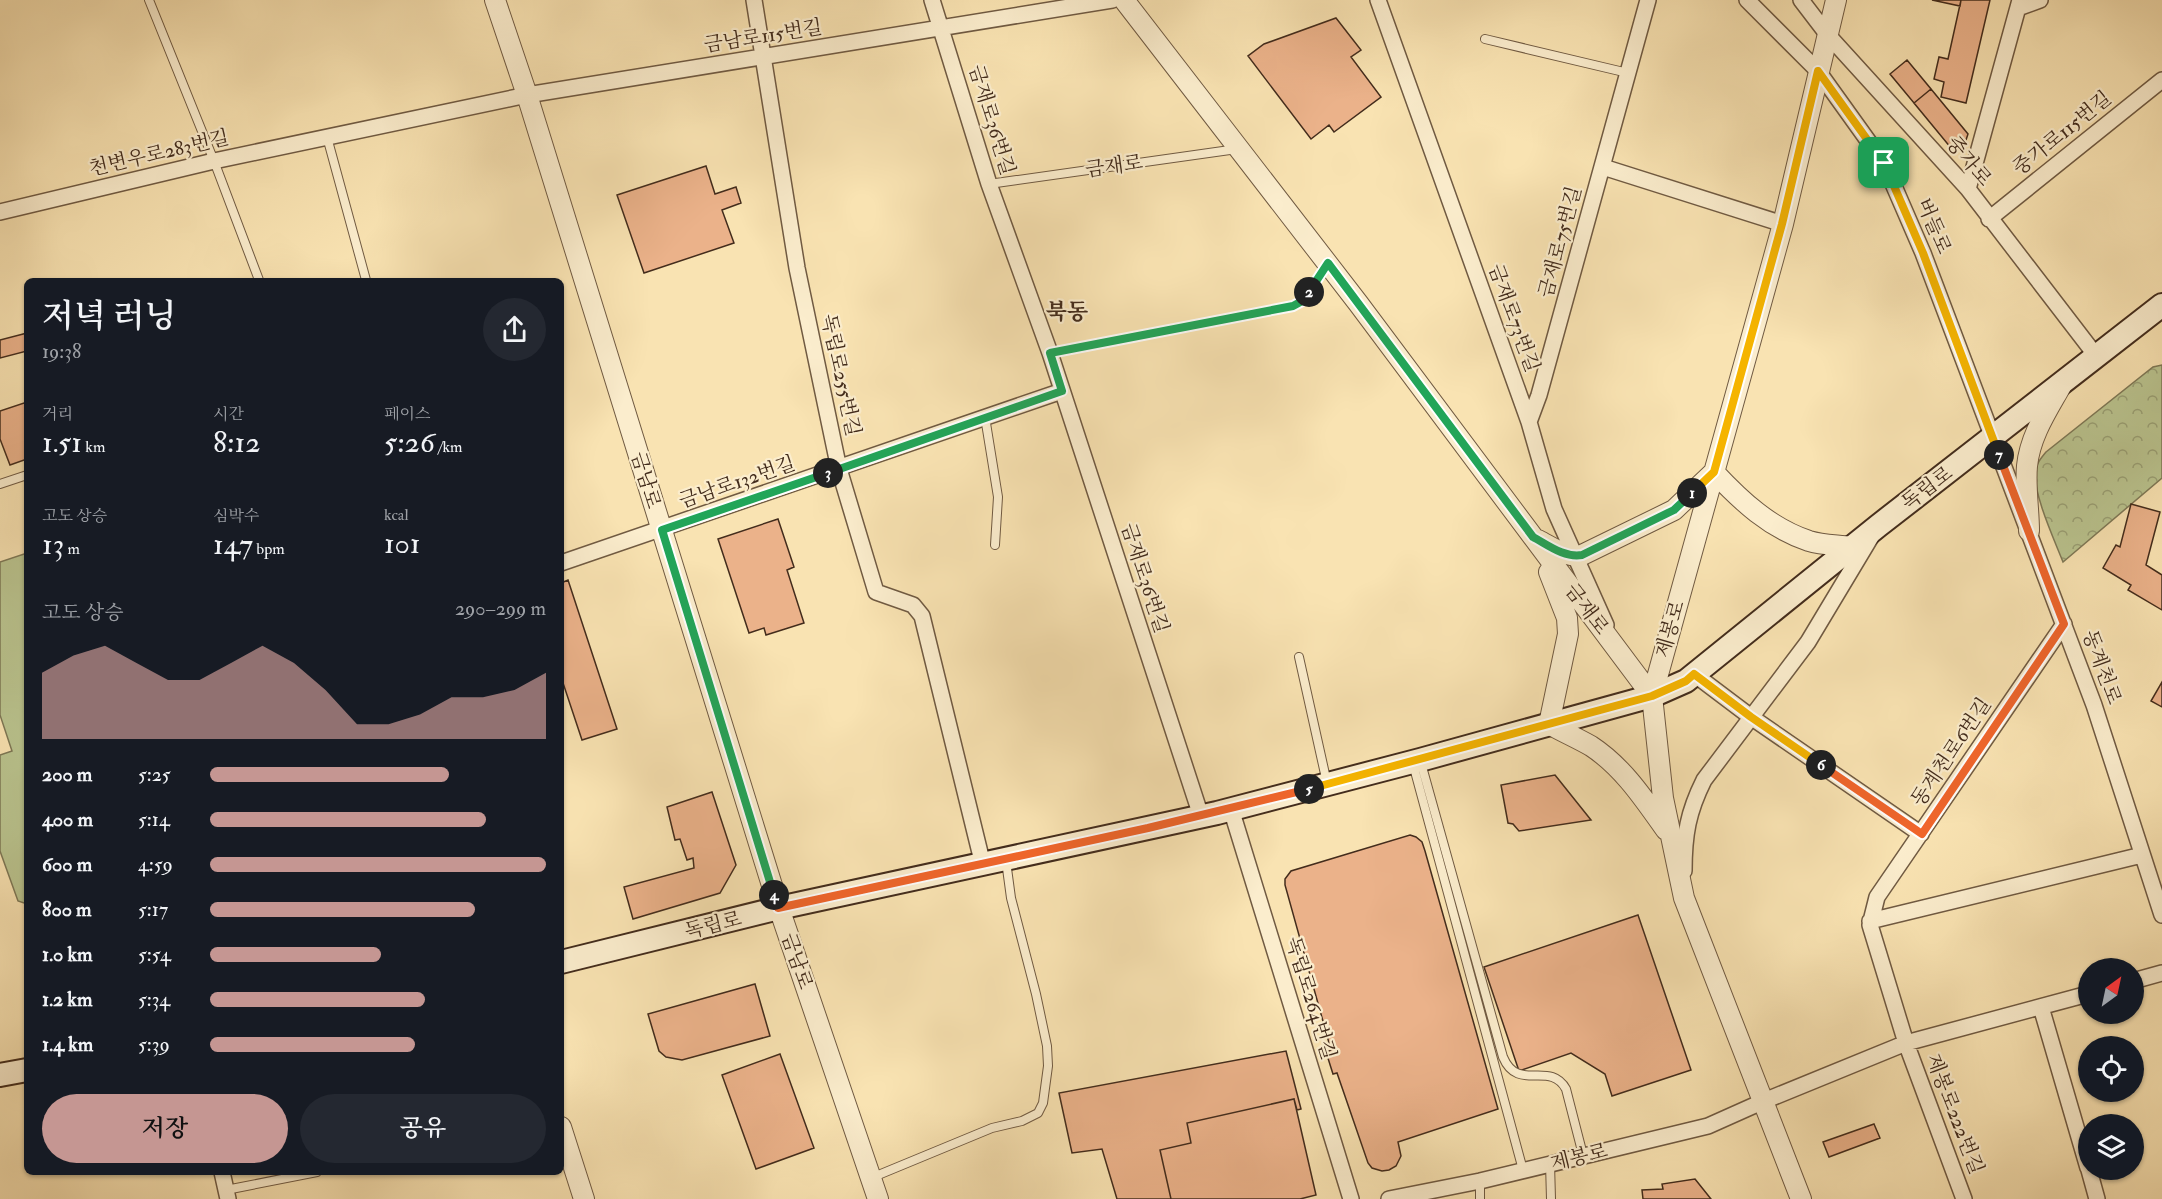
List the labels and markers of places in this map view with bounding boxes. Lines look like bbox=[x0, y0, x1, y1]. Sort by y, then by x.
pin bbox=[1858, 137, 1909, 188]
pin: 2 bbox=[1294, 277, 1324, 307]
pin: 7 bbox=[1984, 440, 2014, 470]
pin: 3 bbox=[813, 458, 843, 488]
pin: 1 bbox=[1677, 478, 1707, 508]
pin: 6 bbox=[1806, 750, 1836, 780]
pin: 5 bbox=[1294, 774, 1324, 804]
pin: 4 bbox=[759, 880, 789, 910]

